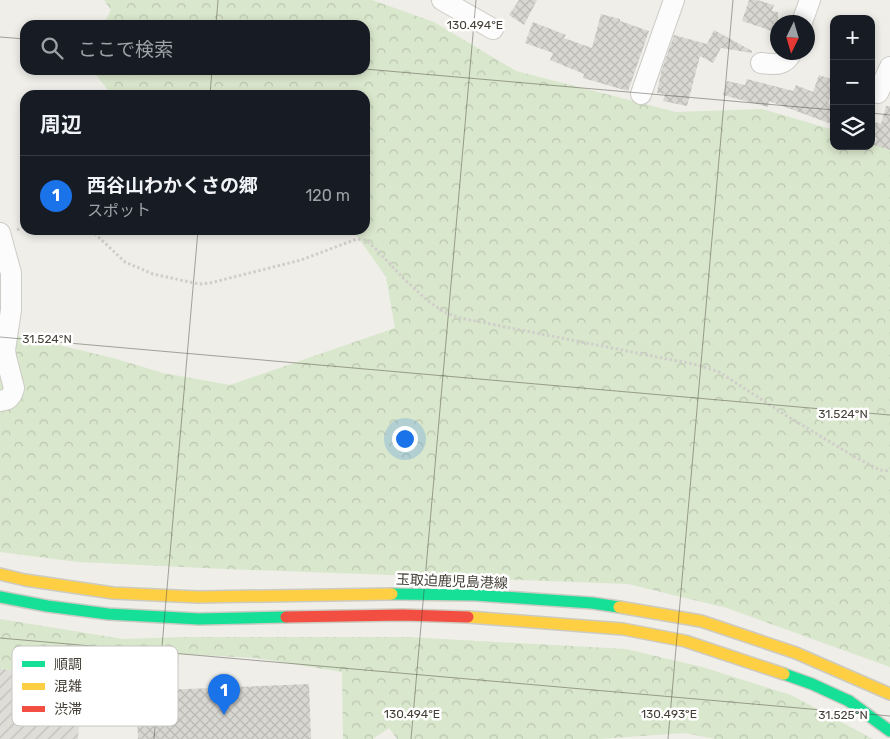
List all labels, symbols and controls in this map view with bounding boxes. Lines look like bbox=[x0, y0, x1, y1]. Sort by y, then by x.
north arrow bbox=[770, 15, 815, 60]
map controls bbox=[830, 15, 875, 150]
button: + bbox=[830, 15, 875, 60]
text: 130.494°E bbox=[447, 18, 503, 32]
search box bbox=[20, 20, 370, 75]
icon: search bbox=[38, 34, 66, 62]
text: ここで検索 bbox=[78, 38, 173, 61]
button: − bbox=[830, 60, 875, 105]
button: layers bbox=[830, 105, 875, 150]
text: 周辺 bbox=[40, 112, 82, 137]
text: 西谷山わかくさの郷 bbox=[87, 174, 258, 197]
text: 1 bbox=[52, 186, 60, 205]
text: 120 m bbox=[305, 186, 350, 205]
text: スポット bbox=[87, 201, 151, 220]
text: 31.524°N bbox=[22, 332, 72, 346]
text: 31.524°N bbox=[818, 407, 868, 421]
your location bbox=[392, 426, 418, 452]
street label: 玉取迫鹿児島港線 bbox=[396, 571, 508, 592]
legend bbox=[12, 646, 178, 726]
text: 順調 bbox=[54, 656, 82, 673]
pin: 1 bbox=[208, 674, 240, 715]
text: 混雑 bbox=[54, 678, 82, 695]
text: 渋滞 bbox=[54, 701, 82, 718]
text: 130.494°E bbox=[384, 707, 440, 721]
text: 130.493°E bbox=[641, 707, 697, 721]
text: 31.525°N bbox=[818, 708, 868, 722]

